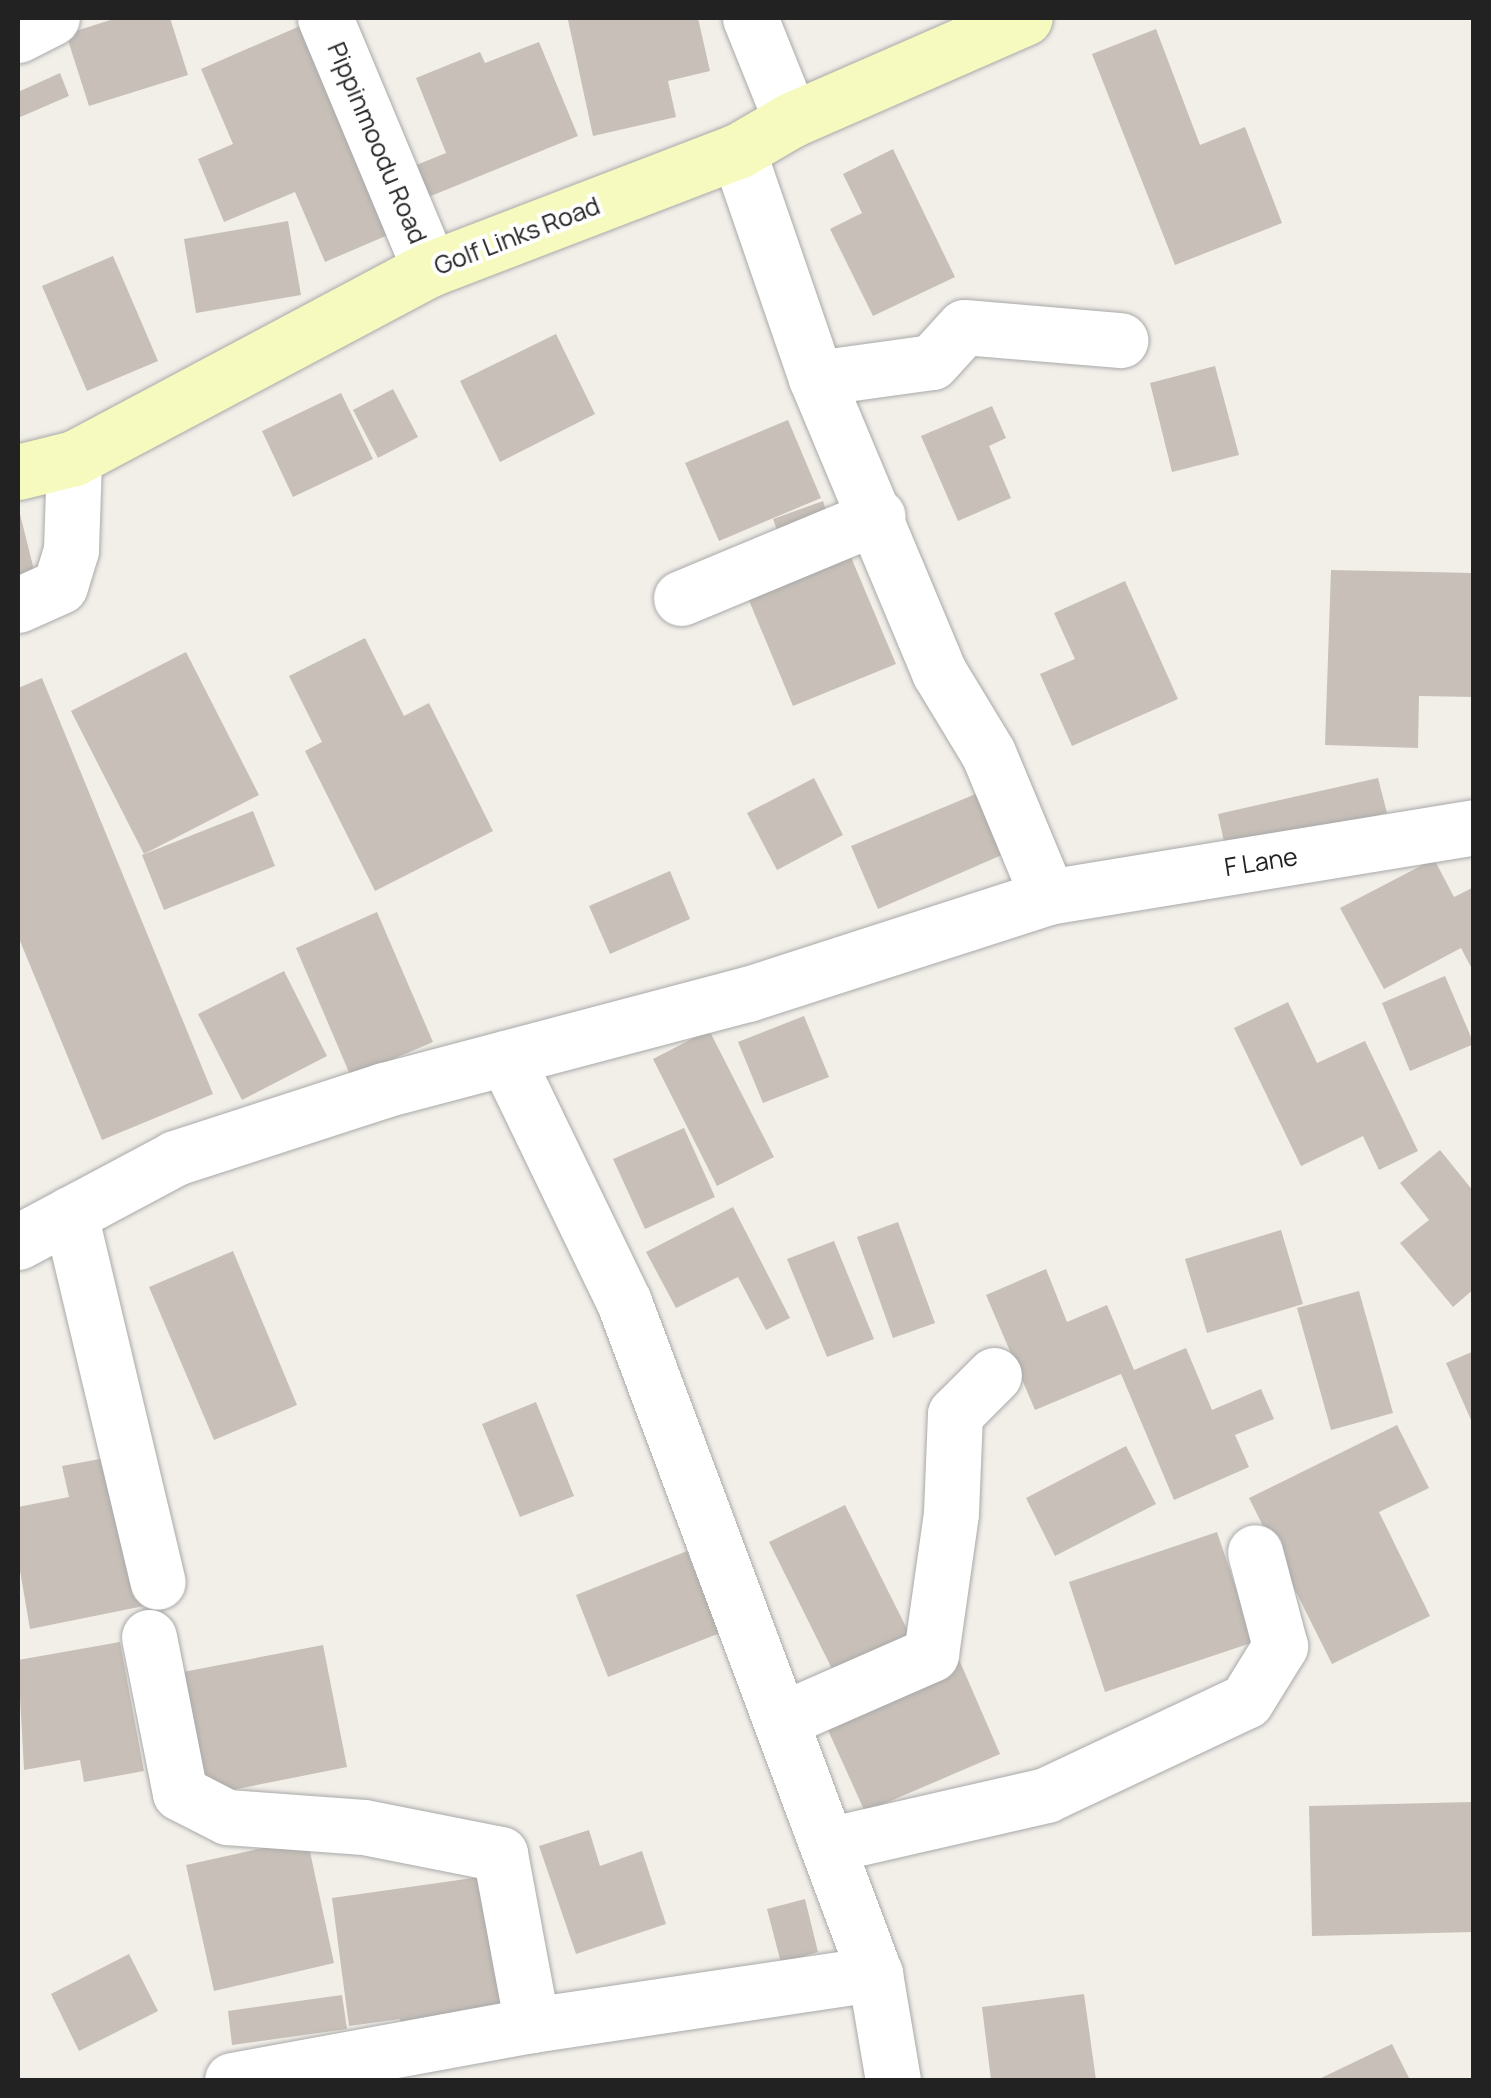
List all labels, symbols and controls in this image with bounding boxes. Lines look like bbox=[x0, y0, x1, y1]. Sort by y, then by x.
street label: Pippinmoodu Road bbox=[321, 38, 433, 248]
street label: Golf Links Road bbox=[430, 191, 604, 281]
street label: F Lane bbox=[1222, 841, 1300, 883]

